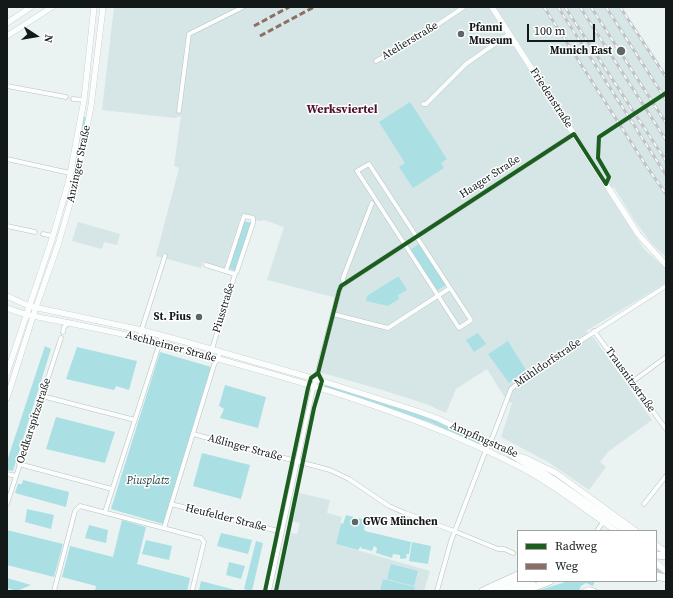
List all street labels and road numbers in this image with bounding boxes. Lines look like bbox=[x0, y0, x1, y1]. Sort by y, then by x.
street label: Atelierstraße bbox=[379, 19, 441, 63]
street label: Friedenstraße bbox=[527, 66, 575, 130]
street label: Anzinger Straße bbox=[64, 124, 94, 204]
street label: Haager Straße bbox=[457, 153, 523, 201]
street label: Piusstraße bbox=[210, 281, 238, 335]
street label: Aschheimer Straße bbox=[124, 329, 218, 365]
street label: Mühldorfstraße bbox=[512, 336, 584, 390]
street label: Trausnitzstraße bbox=[602, 345, 658, 415]
street label: Oedkarspitzstraße bbox=[14, 377, 54, 465]
street label: Ampfingstraße bbox=[448, 419, 520, 461]
street label: Aßlinger Straße bbox=[206, 432, 284, 464]
street label: Heufelder Straße bbox=[184, 502, 268, 534]

